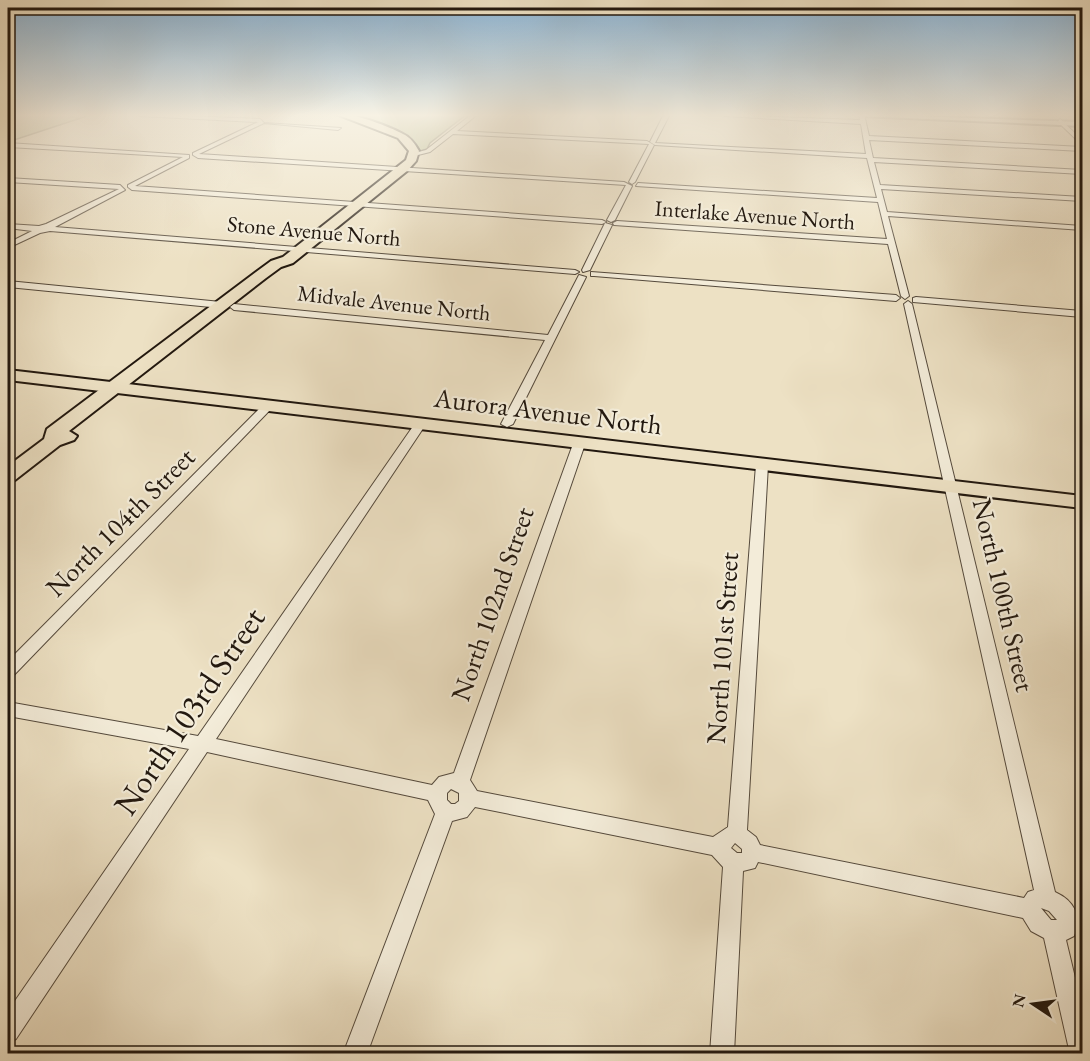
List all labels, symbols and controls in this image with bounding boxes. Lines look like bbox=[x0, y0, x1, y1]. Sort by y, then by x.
street label: Interlake Avenue North bbox=[654, 194, 856, 236]
street label: Stone Avenue North bbox=[226, 209, 402, 253]
street label: Midvale Avenue North bbox=[296, 278, 492, 328]
street label: Aurora Avenue North bbox=[431, 380, 664, 442]
street label: North 104th Street bbox=[38, 439, 203, 604]
street label: North 100th Street bbox=[965, 495, 1043, 696]
street label: North 102nd Street bbox=[442, 502, 542, 706]
street label: North 101st Street bbox=[698, 550, 746, 745]
street label: North 103rd Street bbox=[104, 598, 275, 823]
north arrow bbox=[1003, 974, 1063, 1034]
text: N bbox=[1007, 992, 1031, 1009]

